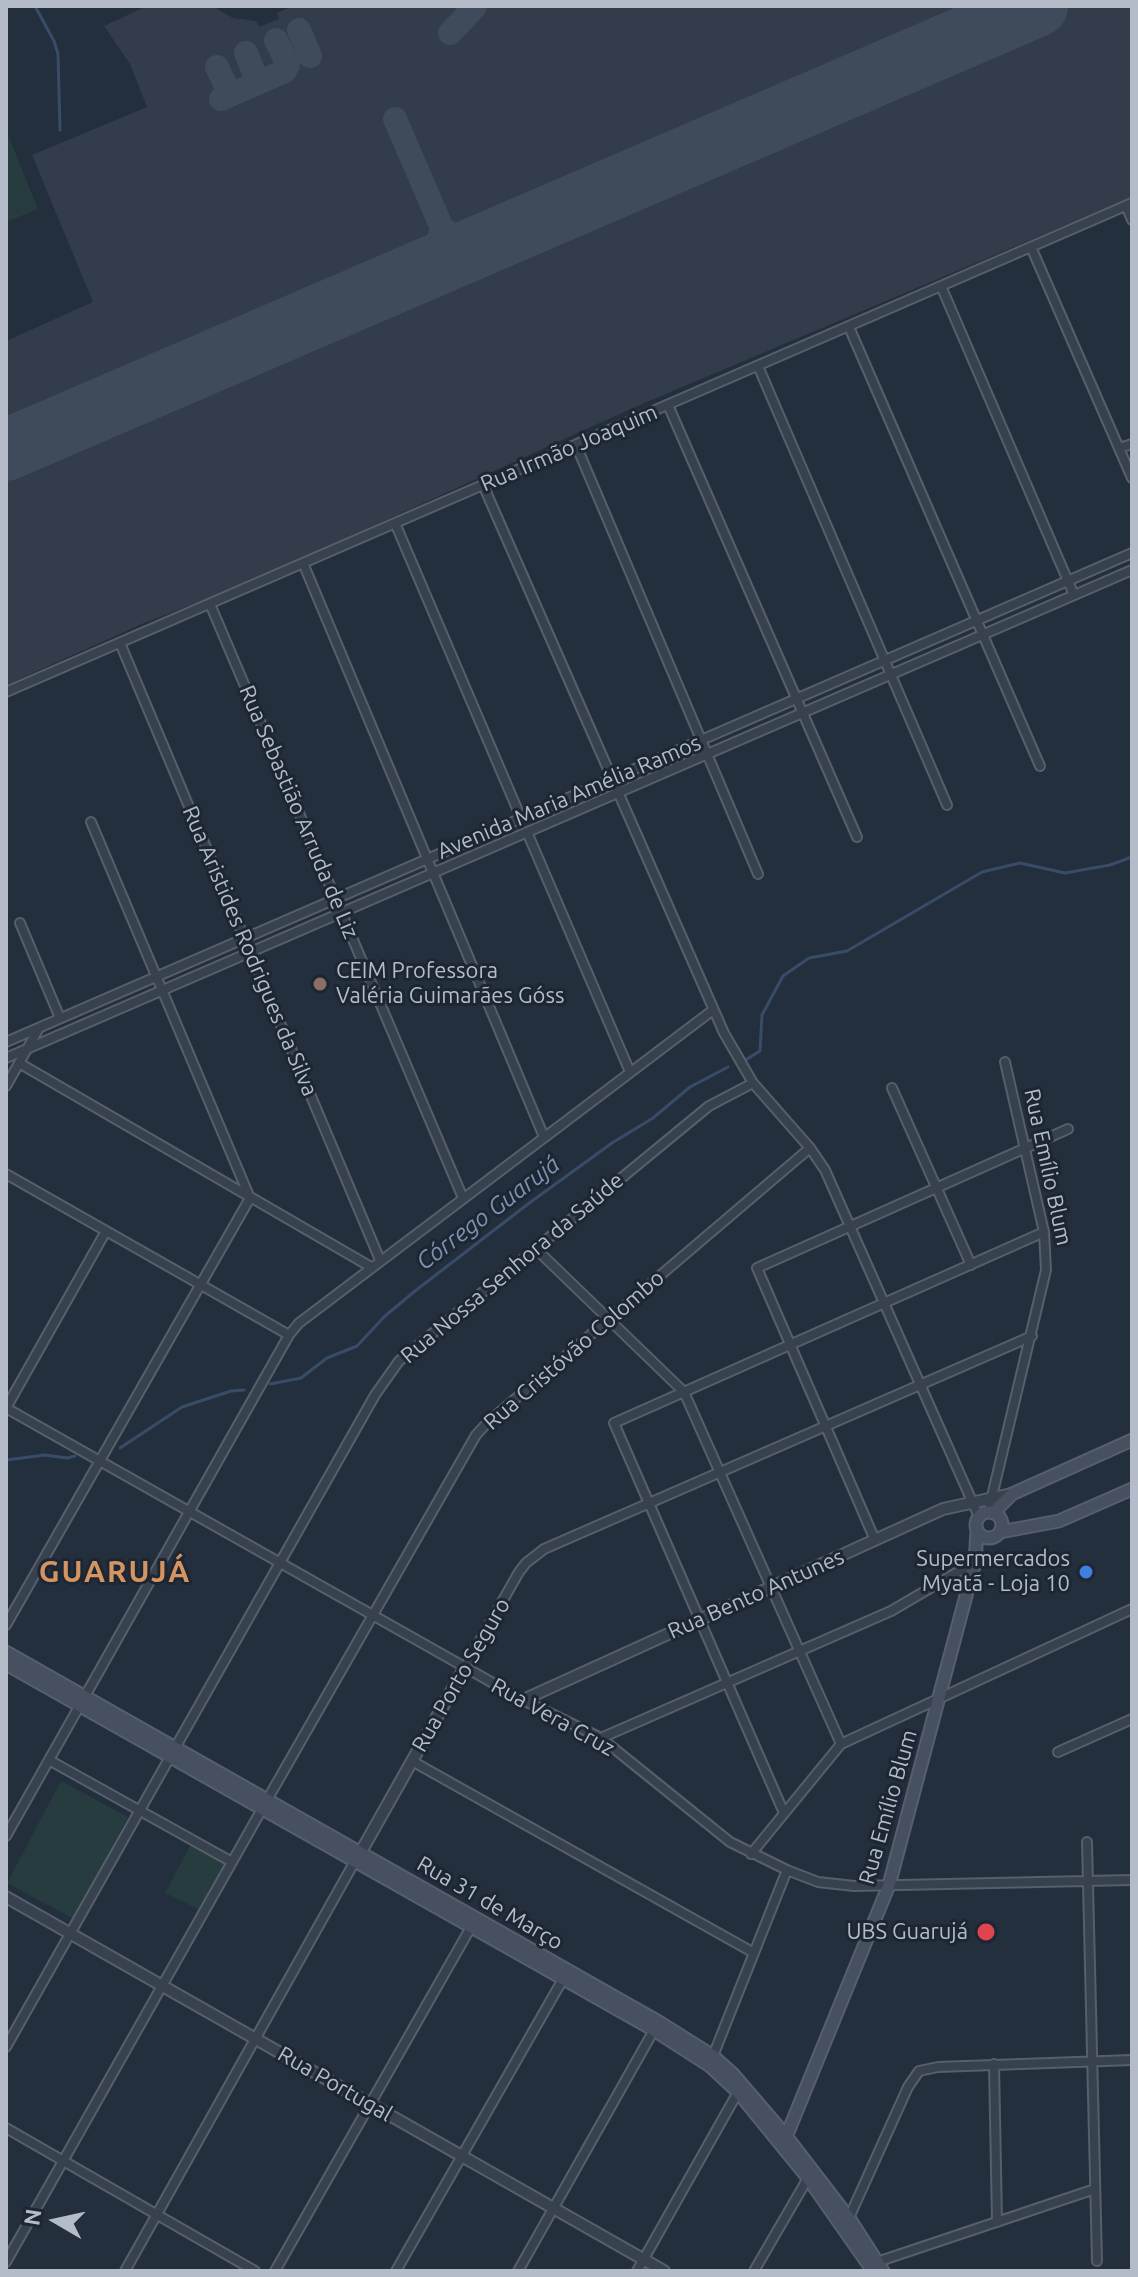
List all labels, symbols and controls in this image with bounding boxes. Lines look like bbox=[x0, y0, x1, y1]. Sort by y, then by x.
street label: Rua Irmão Joaquim bbox=[477, 399, 661, 497]
street label: Rua Sebastião Arruda de Liz bbox=[234, 681, 364, 943]
street label: Avenida Maria Amélia Ramos bbox=[433, 729, 705, 865]
street label: Rua Aristides Rodrigues da Silva bbox=[177, 802, 323, 1100]
place label: CEIM Professora Valéria Guimarães Góss bbox=[336, 958, 565, 1010]
marker: CEIM Professora Valéria Guimarães Góss bbox=[311, 975, 329, 993]
street label: Rua Emílio Blum bbox=[1018, 1086, 1078, 1248]
water label: Córrego Guarujá bbox=[411, 1150, 565, 1276]
street label: Rua Nossa Senhora da Saúde bbox=[395, 1167, 629, 1369]
street label: Rua Cristóvão Colombo bbox=[478, 1264, 670, 1436]
street label: Rua Bento Antunes bbox=[664, 1543, 848, 1645]
place label: Supermercados Myatã - Loja 10 bbox=[916, 1546, 1070, 1598]
district label: GUARUJÁ bbox=[39, 1554, 191, 1590]
marker: Supermercados Myatã - Loja 10 bbox=[1077, 1563, 1095, 1581]
street label: Rua Porto Seguro bbox=[406, 1593, 516, 1757]
street label: Rua Vera Cruz bbox=[487, 1672, 619, 1762]
street label: Rua Emílio Blum bbox=[853, 1727, 923, 1887]
street label: Rua 31 de Março bbox=[412, 1850, 568, 1956]
place label: UBS Guarujá bbox=[846, 1919, 968, 1945]
marker: UBS Guarujá bbox=[975, 1921, 997, 1943]
street label: Rua Portugal bbox=[273, 2041, 397, 2127]
north arrow bbox=[16, 2181, 96, 2261]
text: N bbox=[18, 2207, 45, 2227]

